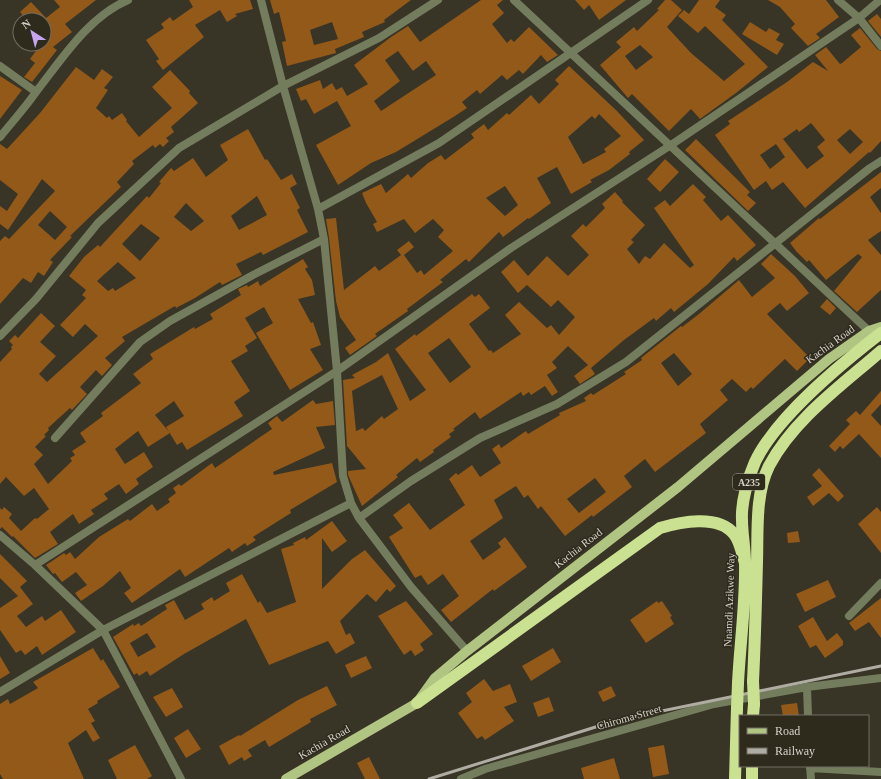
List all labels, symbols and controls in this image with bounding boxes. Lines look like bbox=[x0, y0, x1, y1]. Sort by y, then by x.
north arrow bbox=[12, 12, 52, 52]
text: N bbox=[19, 17, 33, 31]
street label: Kachia Road bbox=[803, 322, 857, 366]
road number: A235 bbox=[733, 474, 765, 490]
street label: Kachia Road bbox=[552, 525, 605, 570]
street label: Nnamdi Azikwe Way bbox=[721, 552, 737, 647]
street label: Chiroma Street bbox=[595, 702, 663, 732]
legend bbox=[739, 715, 869, 767]
street label: Kachia Road bbox=[296, 722, 352, 761]
text: Road bbox=[775, 724, 800, 738]
text: Railway bbox=[775, 744, 815, 758]

